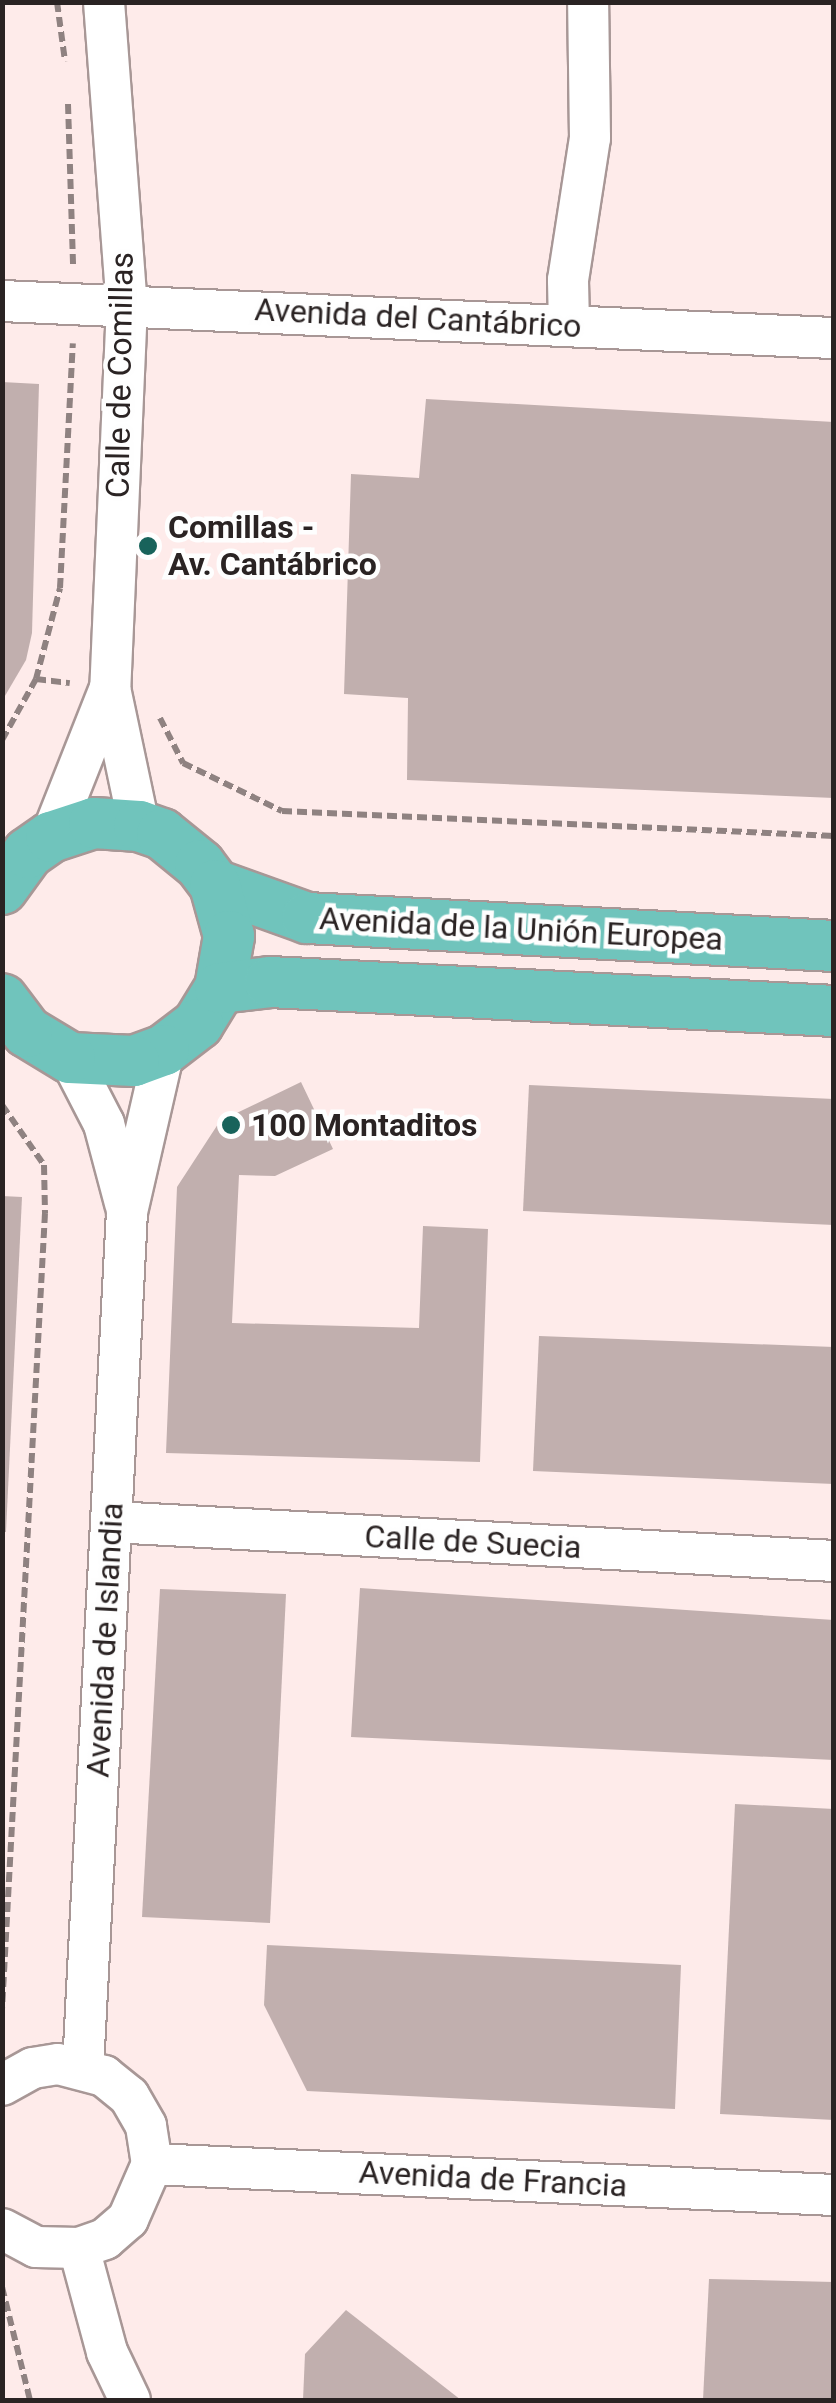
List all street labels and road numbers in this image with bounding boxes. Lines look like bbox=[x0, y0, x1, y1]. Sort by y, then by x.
street label: Calle de Comillas bbox=[99, 252, 141, 498]
street label: Avenida del Cantábrico bbox=[254, 290, 582, 346]
street label: Avenida de la Unión Europea bbox=[318, 899, 724, 959]
street label: Avenida de Islandia bbox=[79, 1501, 131, 1779]
street label: Calle de Suecia bbox=[364, 1517, 582, 1567]
street label: Avenida de Francia bbox=[358, 2153, 628, 2205]

